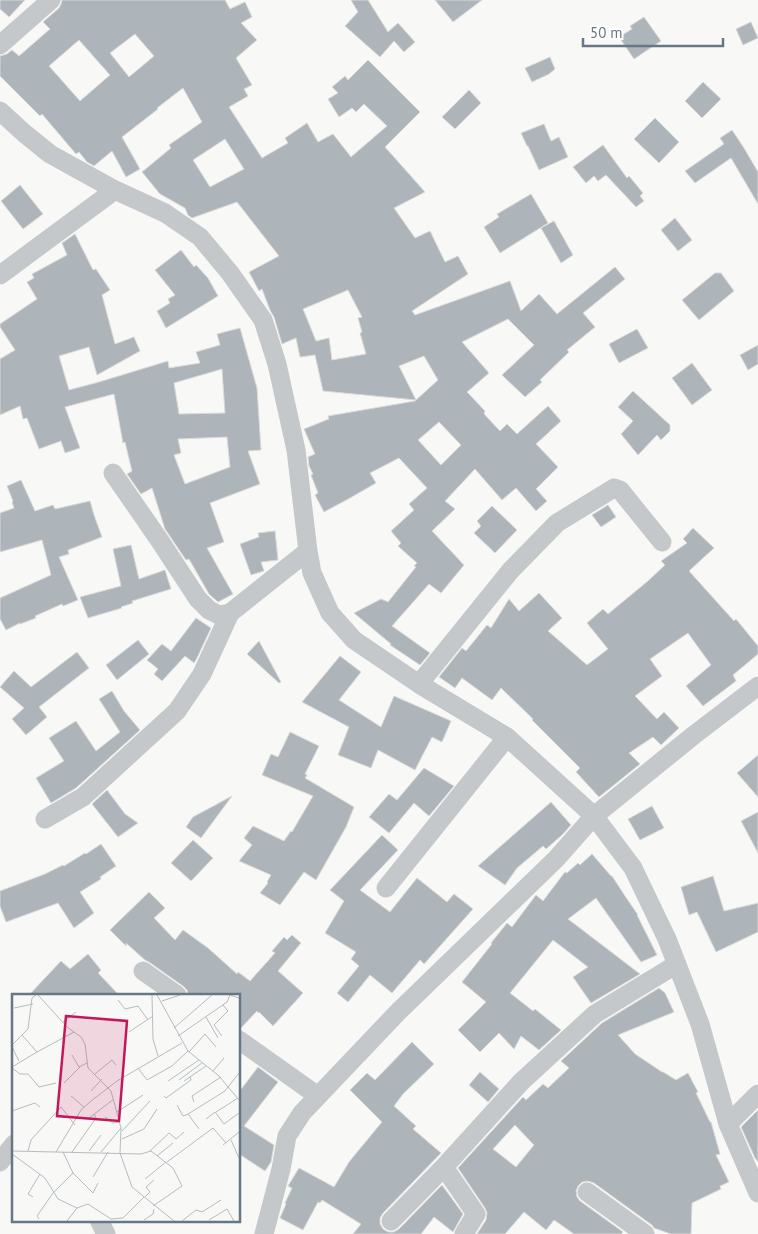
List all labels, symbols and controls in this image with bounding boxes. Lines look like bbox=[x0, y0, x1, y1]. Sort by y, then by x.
scale bar bbox=[583, 15, 723, 47]
text: 50 m bbox=[590, 23, 623, 42]
inset map bbox=[12, 994, 240, 1222]

